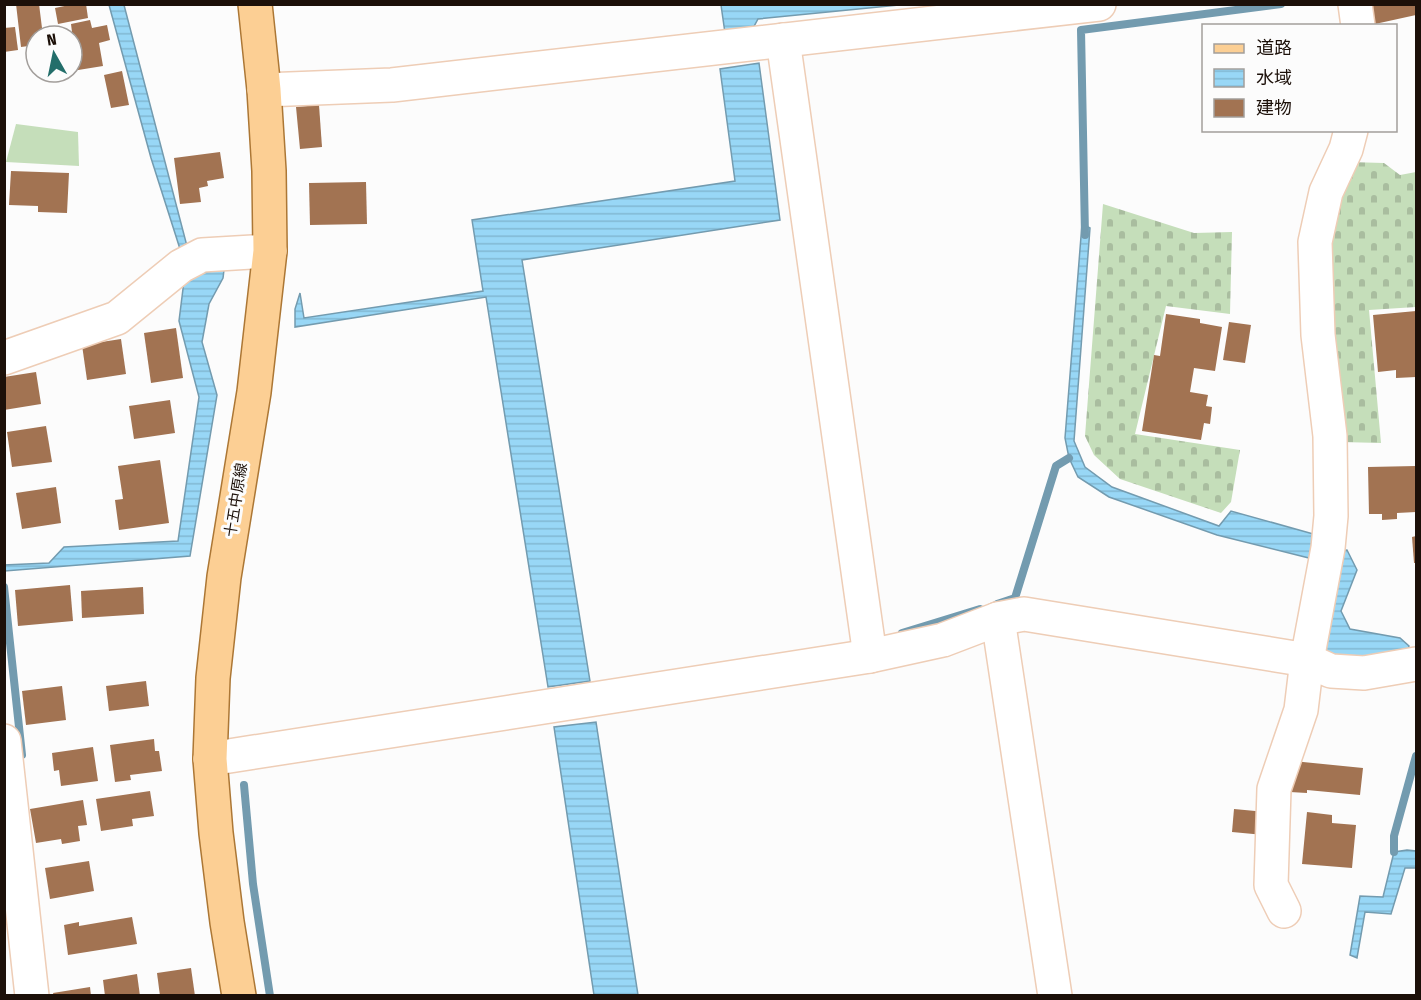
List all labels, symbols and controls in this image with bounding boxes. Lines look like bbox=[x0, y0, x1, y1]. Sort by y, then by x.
north arrow bbox=[24, 24, 84, 84]
legend bbox=[1202, 24, 1397, 132]
text: N bbox=[46, 30, 58, 50]
text: 道路 bbox=[1256, 37, 1292, 59]
text: 水域 bbox=[1256, 67, 1292, 89]
text: 建物 bbox=[1256, 97, 1292, 119]
street label: 十五中原線 bbox=[221, 462, 251, 538]

